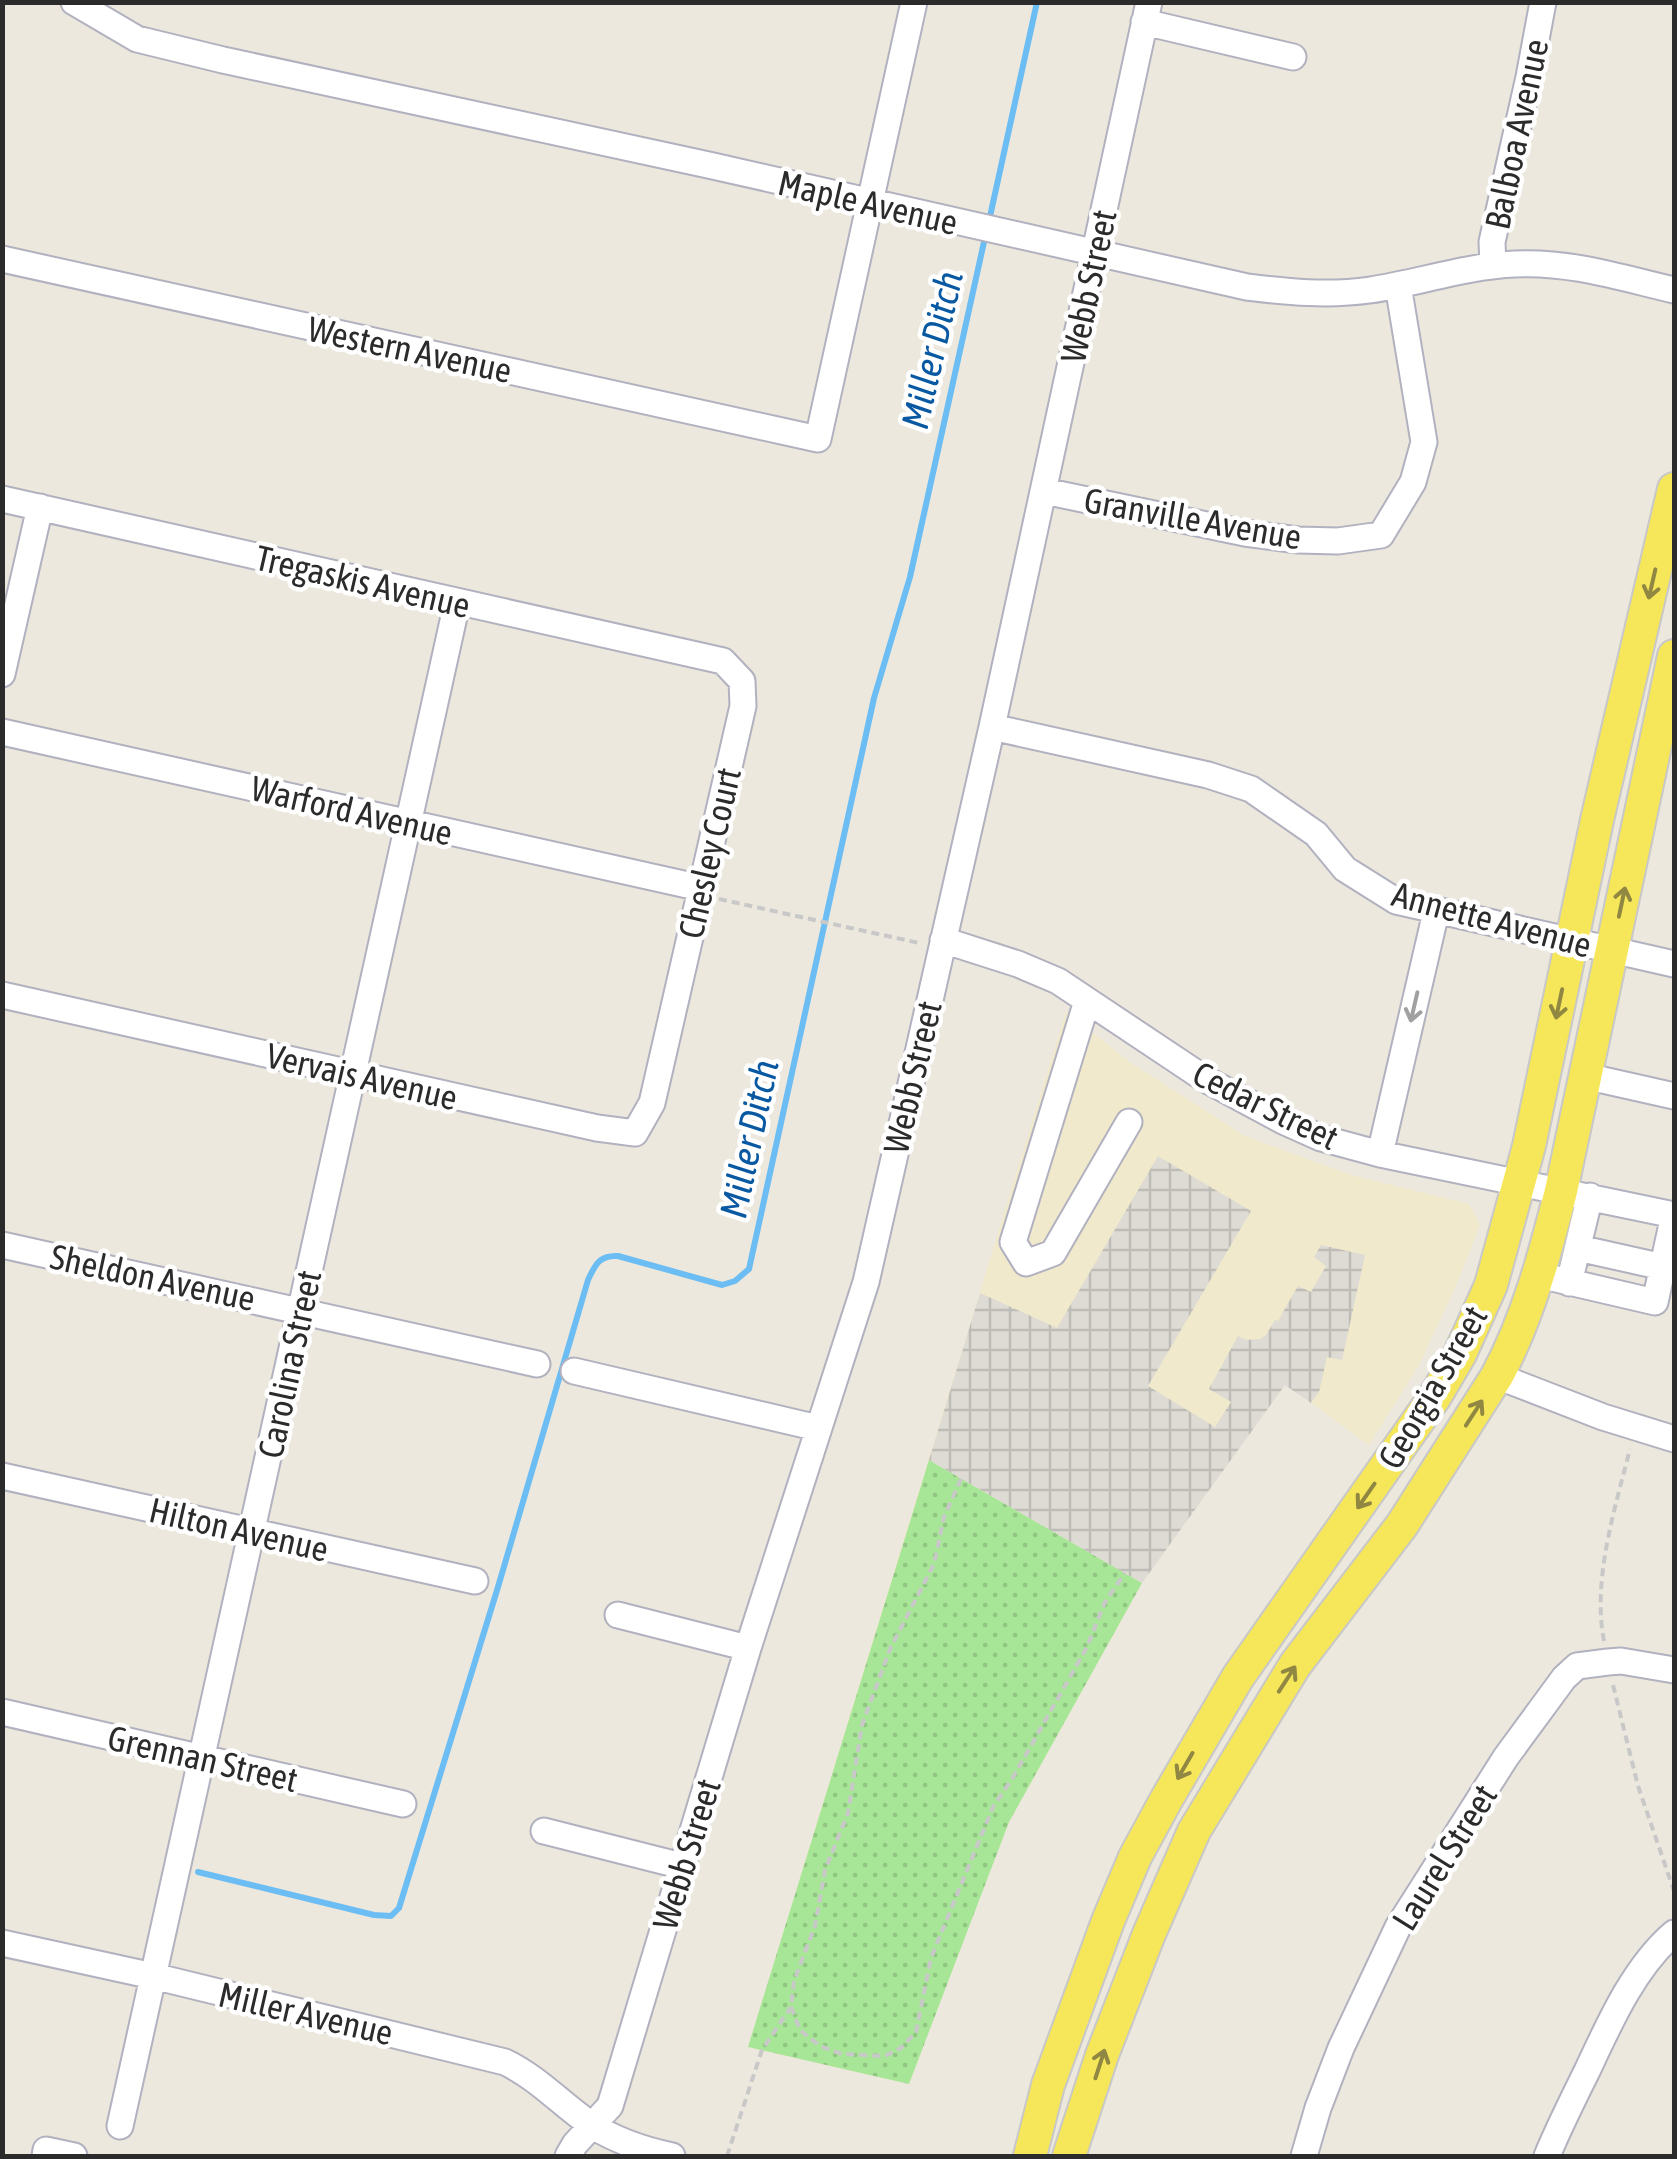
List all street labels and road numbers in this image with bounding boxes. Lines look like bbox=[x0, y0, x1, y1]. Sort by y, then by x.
street label: Balboa Avenue bbox=[1476, 35, 1556, 233]
street label: Maple Avenue bbox=[774, 162, 962, 242]
street label: Webb Street bbox=[1052, 206, 1124, 366]
street label: Western Avenue bbox=[305, 308, 515, 390]
street label: Granville Avenue bbox=[1081, 479, 1305, 557]
street label: Tregaskis Avenue bbox=[252, 537, 474, 625]
street label: Chesley Court bbox=[670, 764, 748, 942]
street label: Warford Avenue bbox=[247, 767, 457, 853]
street label: Annette Avenue bbox=[1388, 873, 1596, 965]
street label: Webb Street bbox=[875, 997, 949, 1157]
street label: Vervais Avenue bbox=[263, 1035, 461, 1117]
street label: Cedar Street bbox=[1187, 1053, 1345, 1157]
street label: Sheldon Avenue bbox=[47, 1236, 259, 1318]
street label: Carolina Street bbox=[250, 1266, 328, 1462]
street label: Georgia Street bbox=[1369, 1299, 1495, 1475]
street label: Hilton Avenue bbox=[146, 1489, 332, 1569]
street label: Grennan Street bbox=[104, 1717, 302, 1799]
street label: Webb Street bbox=[644, 1774, 728, 1934]
street label: Laurel Street bbox=[1384, 1777, 1504, 1937]
street label: Miller Avenue bbox=[215, 1974, 397, 2052]

